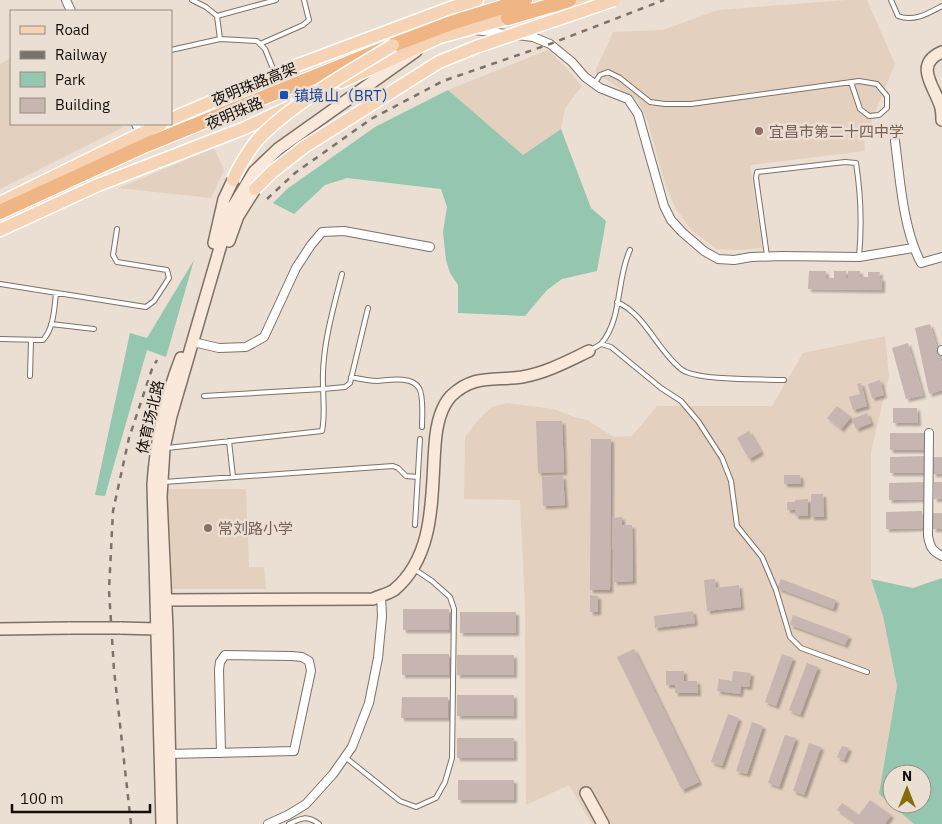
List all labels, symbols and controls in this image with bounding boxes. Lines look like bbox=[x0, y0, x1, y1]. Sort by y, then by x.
legend bbox=[10, 10, 172, 125]
text: Road bbox=[55, 20, 90, 39]
text: Railway bbox=[55, 45, 108, 64]
street label: 夜明珠路高架 bbox=[209, 58, 299, 110]
text: Park bbox=[55, 70, 85, 89]
place label: 镇境山（BRT） bbox=[294, 86, 397, 105]
marker: 镇境山（BRT） bbox=[278, 89, 290, 101]
street label: 夜明珠路 bbox=[203, 93, 265, 133]
text: Building bbox=[55, 95, 110, 114]
place label: 宜昌市第二十四中学 bbox=[769, 122, 904, 141]
marker: 宜昌市第二十四中学 bbox=[753, 125, 765, 137]
street label: 体育场北路 bbox=[132, 378, 168, 456]
place label: 常刘路小学 bbox=[218, 519, 293, 538]
marker: 常刘路小学 bbox=[202, 522, 214, 534]
north arrow bbox=[882, 764, 932, 814]
text: N bbox=[902, 767, 912, 785]
scale bar bbox=[12, 782, 150, 814]
text: 100 m bbox=[20, 789, 64, 808]

